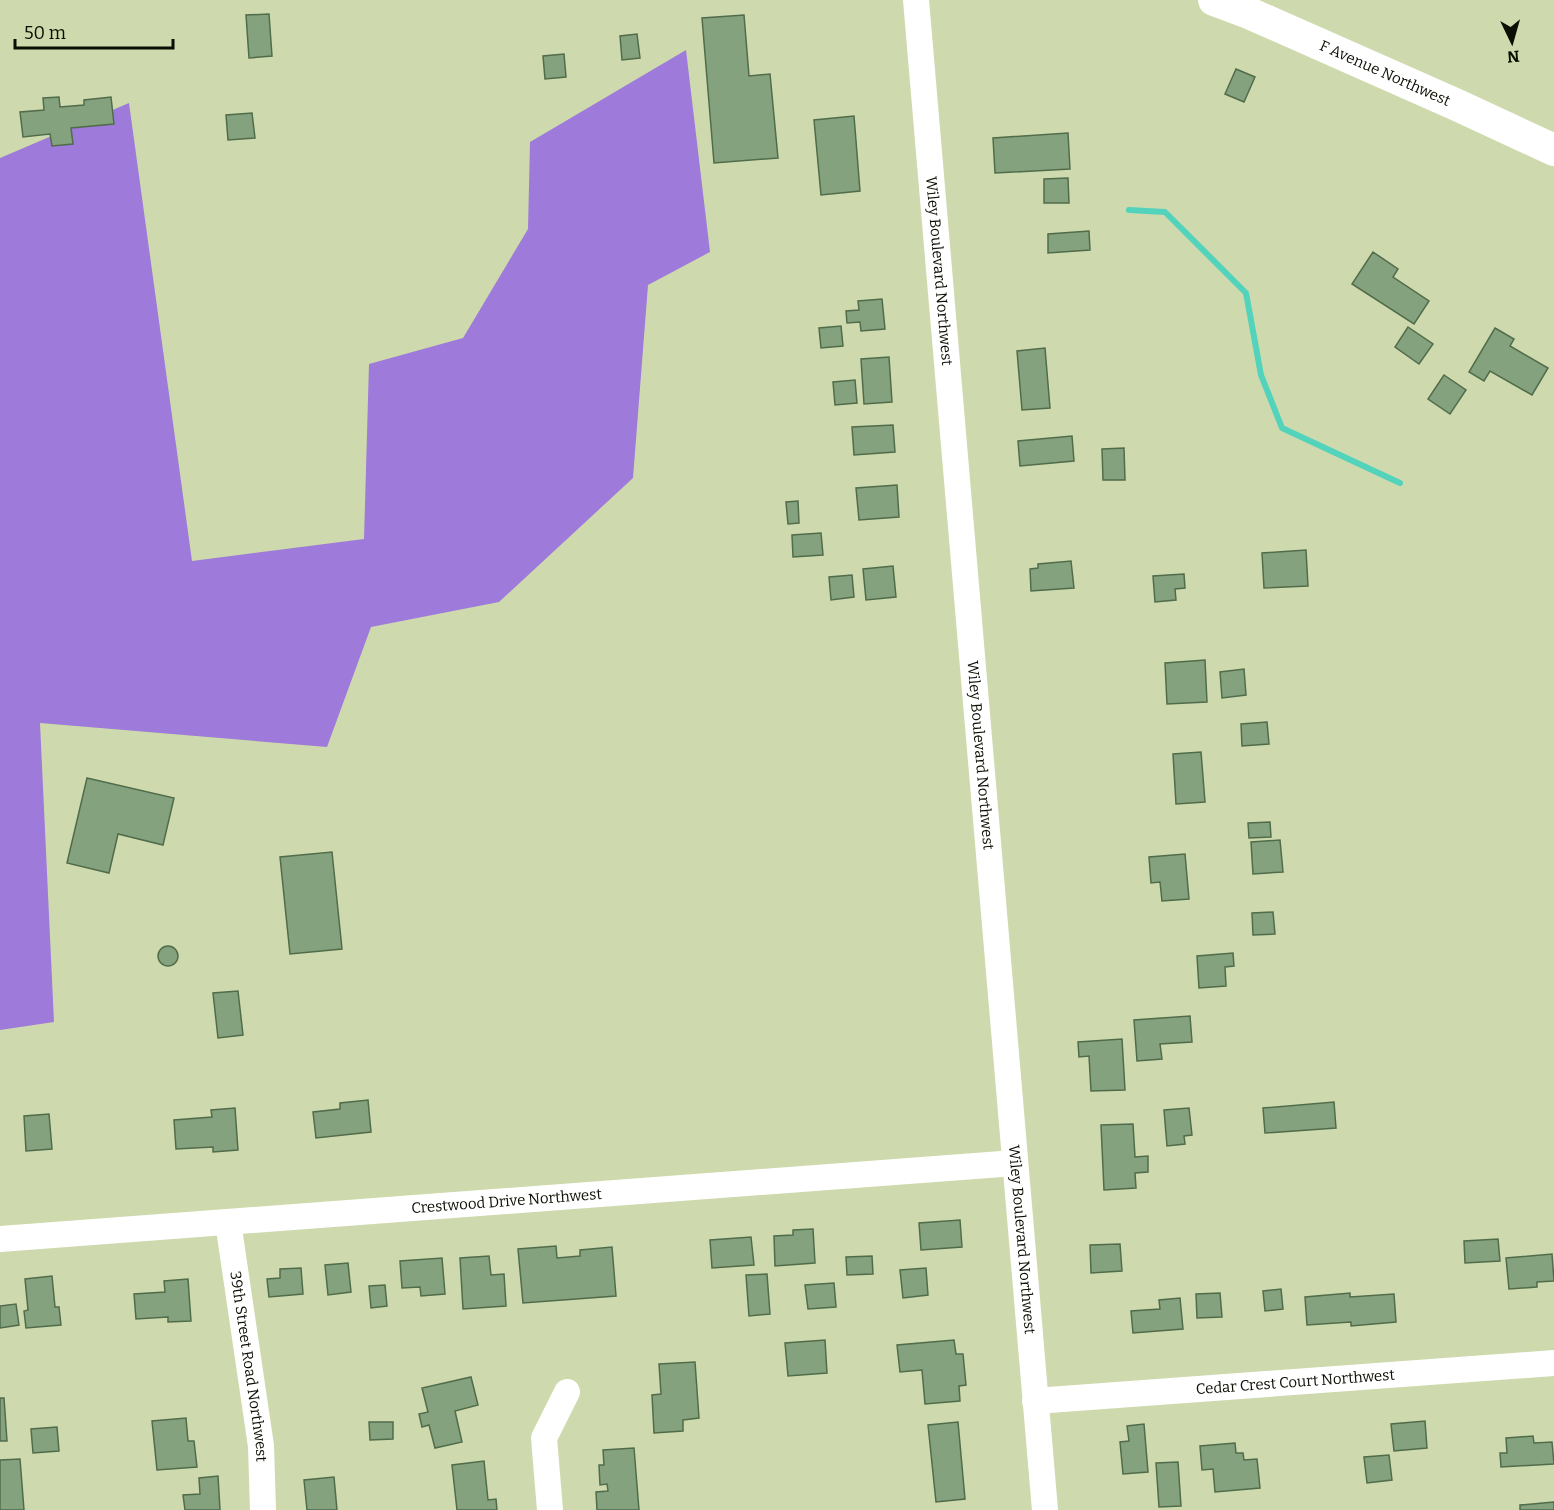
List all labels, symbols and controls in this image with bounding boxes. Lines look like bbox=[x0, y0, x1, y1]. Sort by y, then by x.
scale bar bbox=[15, 12, 172, 50]
north arrow bbox=[1482, 12, 1542, 72]
text: 50 m bbox=[24, 22, 66, 44]
street label: F Avenue Northwest bbox=[1317, 36, 1454, 110]
text: N bbox=[1506, 46, 1520, 66]
street label: Wiley Boulevard Northwest bbox=[922, 176, 956, 367]
street label: Wiley Boulevard Northwest bbox=[963, 660, 998, 851]
street label: Wiley Boulevard Northwest bbox=[1005, 1144, 1039, 1335]
street label: Crestwood Drive Northwest bbox=[411, 1185, 603, 1217]
street label: 39th Street Road Northwest bbox=[226, 1270, 271, 1463]
street label: Cedar Crest Court Northwest bbox=[1195, 1366, 1396, 1398]

